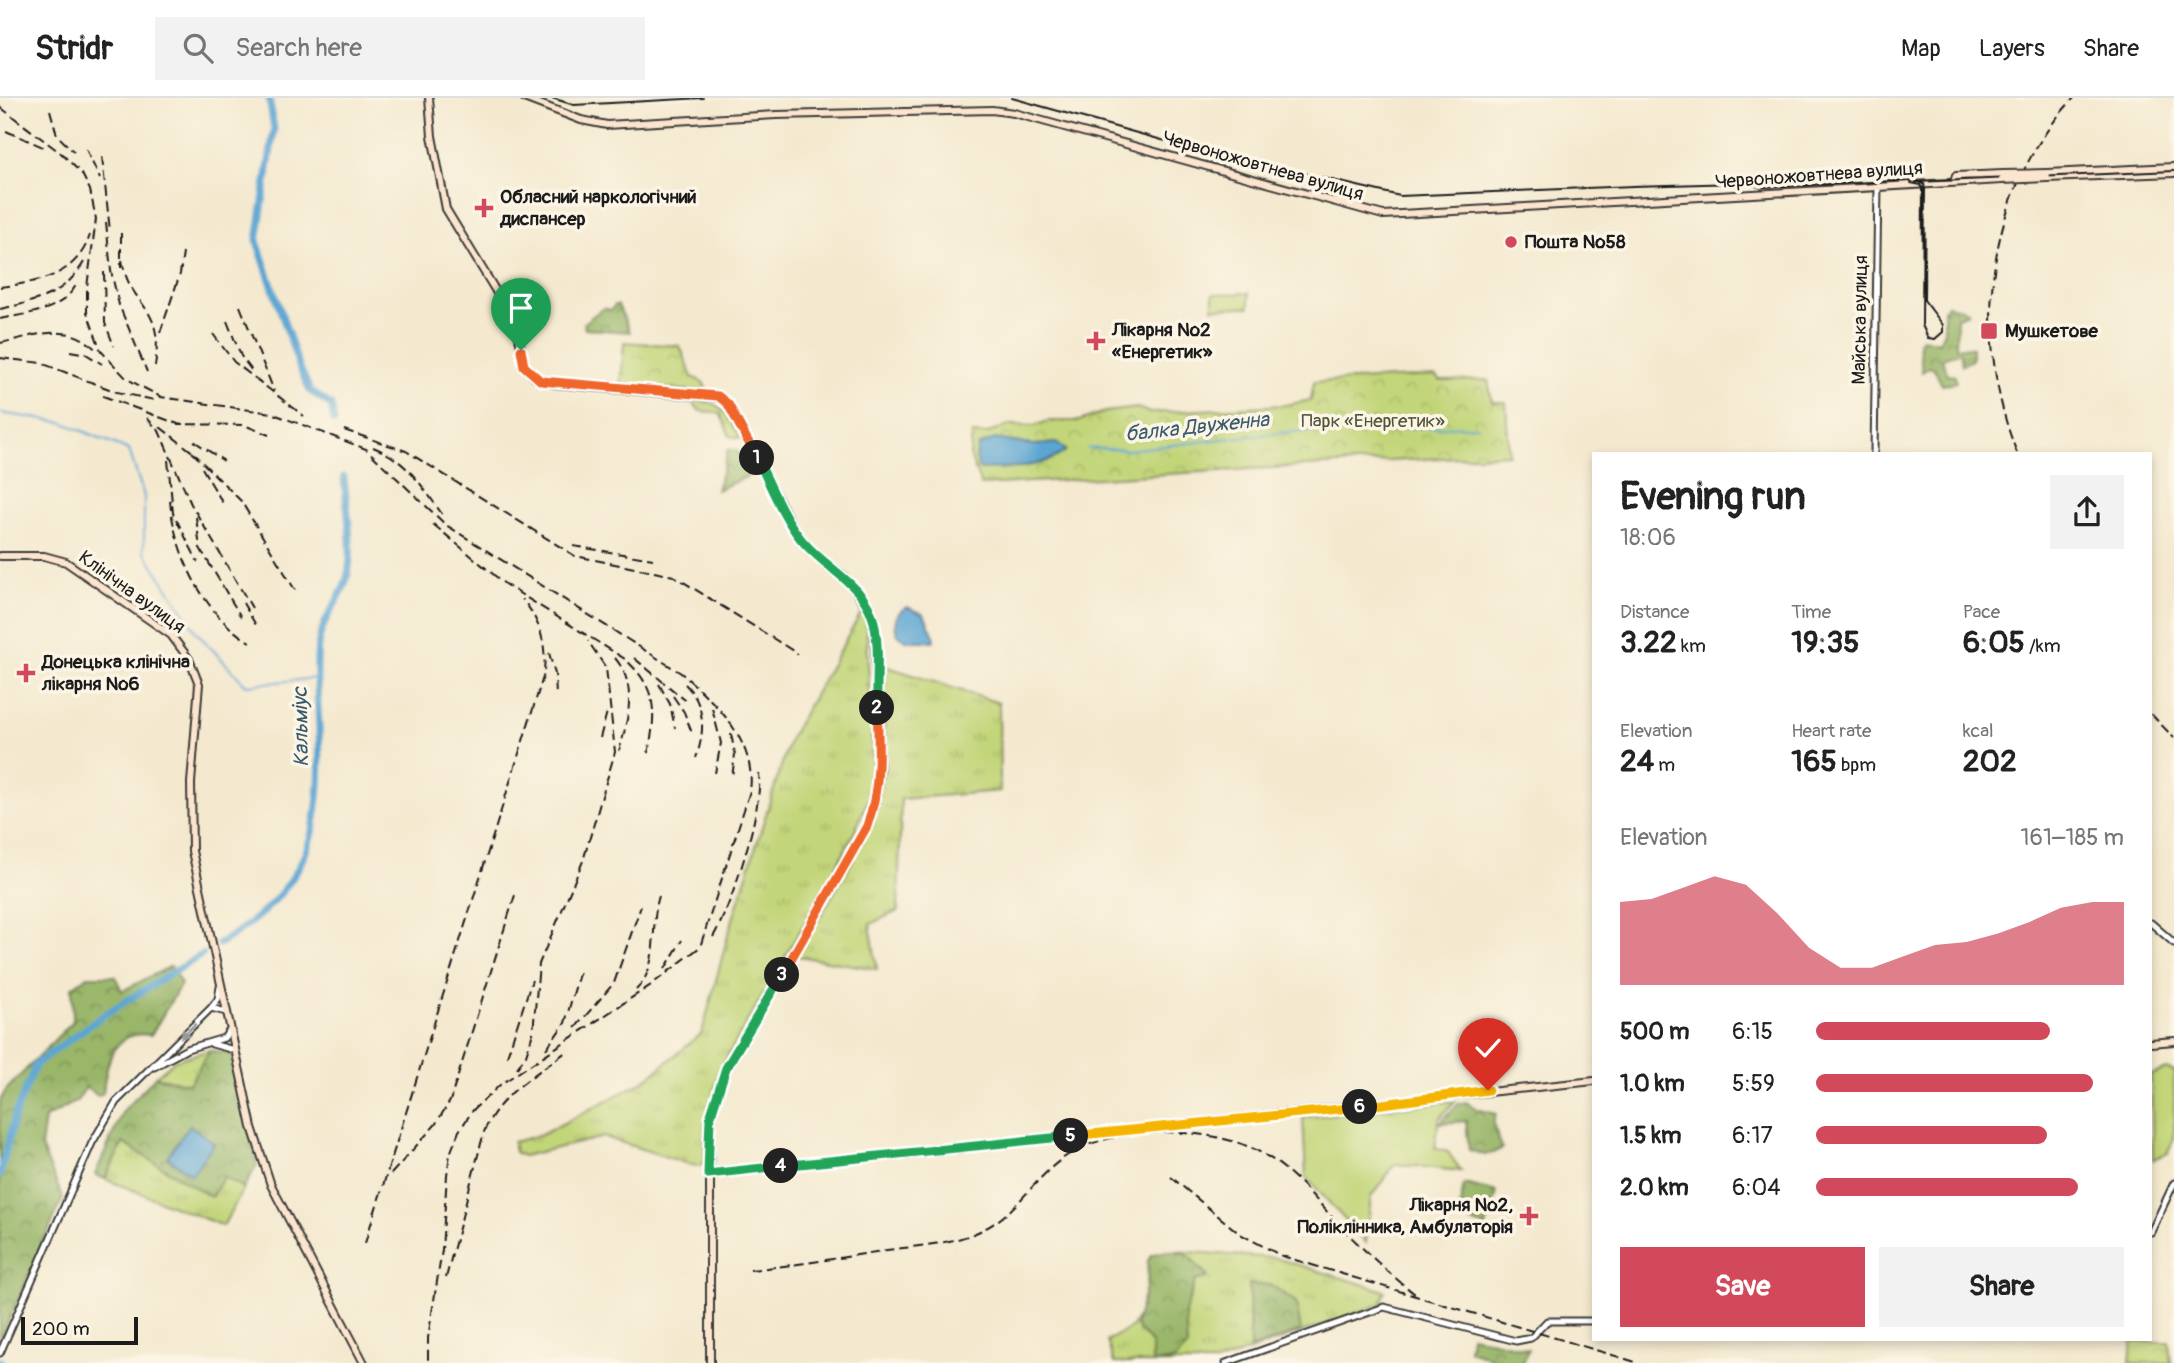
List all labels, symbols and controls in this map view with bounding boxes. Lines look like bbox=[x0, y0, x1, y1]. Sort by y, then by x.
search box bbox=[155, 17, 645, 80]
text: Stridr bbox=[35, 28, 113, 69]
icon: search bbox=[179, 29, 217, 67]
text: Search here bbox=[235, 32, 362, 64]
text: Map bbox=[1901, 34, 1941, 63]
text: Layers bbox=[1979, 34, 2045, 63]
text: Share bbox=[2083, 34, 2139, 63]
street label: Червоножовтнева вулиця bbox=[1160, 126, 1366, 206]
street label: Червоножовтнева вулиця bbox=[1714, 156, 1924, 194]
place label: Обласний наркологічний диспансер bbox=[499, 185, 697, 231]
marker: Обласний наркологічний диспансер bbox=[474, 198, 494, 218]
place label: Пошта №58 bbox=[1525, 230, 1626, 254]
marker: Пошта №58 bbox=[1503, 234, 1519, 250]
street label: Майська вулиця bbox=[1847, 255, 1873, 385]
pin bbox=[491, 278, 551, 350]
icon: arrive bbox=[502, 289, 540, 327]
place label: Лікарня №2 «Енергетик» bbox=[1111, 318, 1213, 364]
place label: Мушкетове bbox=[2005, 319, 2098, 343]
marker: Мушкетове bbox=[1979, 321, 1999, 341]
marker: Лікарня №2 «Енергетик» bbox=[1086, 331, 1106, 351]
water label: балка Двуженна bbox=[1124, 406, 1271, 448]
park label: Парк «Енергетик» bbox=[1301, 409, 1445, 433]
pin: 1 bbox=[740, 440, 774, 476]
text: 1 bbox=[753, 445, 760, 469]
text: Evening run bbox=[1620, 473, 1806, 521]
button: share bbox=[2050, 475, 2124, 549]
text: 18:06 bbox=[1620, 523, 1676, 552]
street label: Клінічна вулиця bbox=[74, 545, 190, 639]
text: Distance bbox=[1620, 600, 1689, 624]
text: Time bbox=[1791, 600, 1831, 624]
text: Pace bbox=[1963, 600, 2000, 624]
text: 3.22 bbox=[1620, 624, 1677, 661]
text: 19:35 bbox=[1791, 624, 1860, 661]
text: 6:05 bbox=[1963, 624, 2025, 661]
text: km bbox=[1677, 634, 1706, 658]
text: /km bbox=[2025, 634, 2061, 658]
place label: Донецька клінічна лікарня №6 bbox=[41, 650, 190, 696]
marker: Донецька клінічна лікарня №6 bbox=[16, 663, 36, 683]
water label: Кальміус bbox=[287, 686, 315, 767]
pin: 2 bbox=[860, 690, 894, 726]
text: 2 bbox=[871, 695, 882, 719]
text: Elevation bbox=[1620, 719, 1692, 743]
text: Heart rate bbox=[1791, 719, 1871, 743]
text: kcal bbox=[1963, 719, 1994, 743]
text: 24 bbox=[1620, 743, 1654, 780]
text: 165 bbox=[1791, 743, 1837, 780]
text: 202 bbox=[1963, 743, 2017, 780]
text: m bbox=[1654, 753, 1675, 777]
text: bpm bbox=[1837, 753, 1876, 777]
text: Elevation bbox=[1620, 823, 1708, 852]
text: 161–185 m bbox=[2021, 823, 2124, 852]
pin: 3 bbox=[764, 958, 800, 992]
text: 3 bbox=[776, 962, 787, 986]
text: 500 m bbox=[1620, 1017, 1689, 1046]
text: 6:15 bbox=[1732, 1017, 1773, 1046]
pin bbox=[1458, 1018, 1518, 1090]
one-way arrow bbox=[180, 1022, 197, 1038]
icon: check bbox=[1469, 1029, 1507, 1067]
text: 1.0 km bbox=[1620, 1069, 1685, 1098]
text: 5:59 bbox=[1732, 1069, 1775, 1098]
pin: 6 bbox=[1342, 1090, 1378, 1124]
text: 6 bbox=[1354, 1094, 1365, 1118]
pin: 5 bbox=[1054, 1118, 1088, 1154]
text: 1.5 km bbox=[1620, 1121, 1682, 1150]
text: 6:17 bbox=[1732, 1121, 1773, 1150]
text: 5 bbox=[1065, 1123, 1076, 1147]
pin: 4 bbox=[764, 1148, 798, 1184]
text: 4 bbox=[775, 1153, 786, 1177]
text: 2.0 km bbox=[1620, 1173, 1689, 1202]
text: 6:04 bbox=[1732, 1173, 1781, 1202]
place label: Лікарня №2, Поліклінника, Амбулаторія bbox=[1297, 1193, 1513, 1239]
marker: Лікарня №2, Поліклінника, Амбулаторія bbox=[1519, 1206, 1539, 1226]
button: Save bbox=[1620, 1247, 1865, 1327]
button: Share bbox=[1879, 1247, 2124, 1327]
scale bar bbox=[21, 1314, 138, 1346]
text: 200 m bbox=[32, 1317, 90, 1341]

